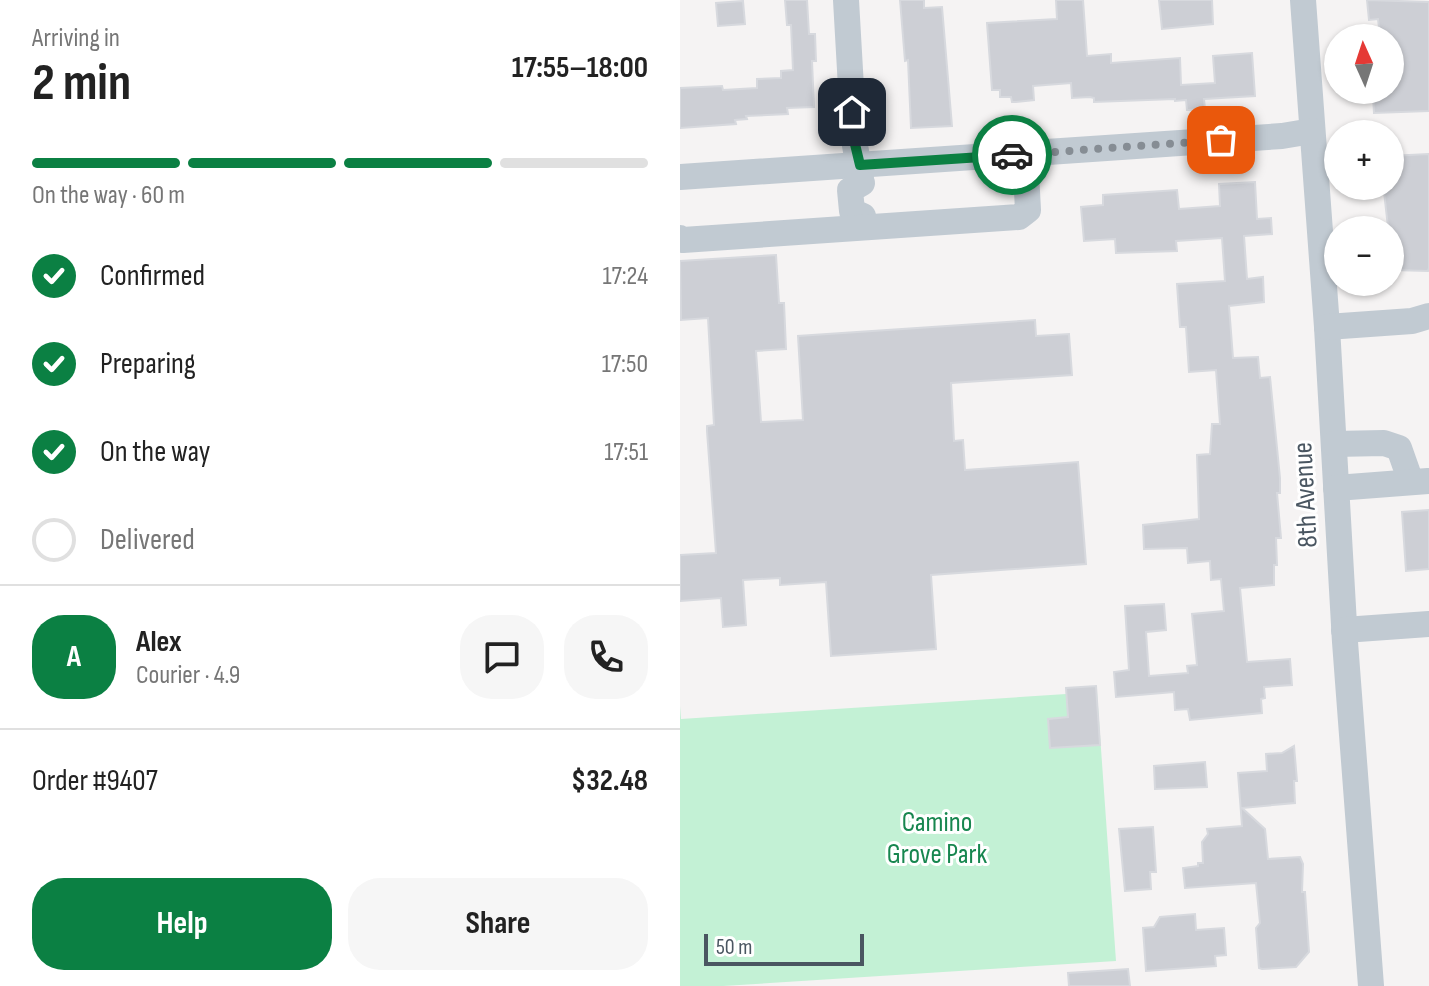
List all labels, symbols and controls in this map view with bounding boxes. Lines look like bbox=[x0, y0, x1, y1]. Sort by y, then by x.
text: Arriving in bbox=[32, 23, 120, 54]
north arrow bbox=[1324, 24, 1404, 104]
map controls bbox=[1324, 24, 1404, 296]
text: 17:55–18:00 bbox=[512, 50, 648, 86]
text: 2 min bbox=[32, 52, 131, 115]
pin bbox=[818, 78, 886, 146]
icon: home bbox=[830, 90, 874, 134]
pin bbox=[1187, 106, 1255, 174]
courier bbox=[972, 115, 1052, 195]
icon: bag bbox=[1199, 118, 1243, 162]
button: + bbox=[1324, 120, 1404, 200]
icon: car bbox=[990, 133, 1034, 177]
text: On the way · 60 m bbox=[32, 180, 185, 211]
button: − bbox=[1324, 216, 1404, 296]
icon: check bbox=[32, 254, 76, 298]
text: Confirmed bbox=[100, 258, 205, 294]
text: 17:24 bbox=[602, 261, 648, 292]
icon: check bbox=[32, 342, 76, 386]
text: Preparing bbox=[100, 346, 196, 382]
text: 17:50 bbox=[602, 349, 648, 380]
icon: check bbox=[32, 430, 76, 474]
text: On the way bbox=[100, 434, 210, 470]
text: 17:51 bbox=[604, 437, 648, 468]
street label: 8th Avenue bbox=[1286, 441, 1325, 549]
text: Delivered bbox=[100, 522, 195, 558]
button: chat bbox=[460, 615, 544, 699]
button: phone bbox=[564, 615, 648, 699]
text: Alex bbox=[136, 624, 182, 660]
text: A bbox=[67, 639, 81, 675]
text: Courier · 4.9 bbox=[136, 660, 240, 691]
text: Order #9407 bbox=[32, 763, 158, 799]
text: $32.48 bbox=[571, 763, 648, 799]
park label: Camino Grove Park bbox=[887, 806, 987, 871]
button: Help bbox=[32, 878, 332, 970]
button: Share bbox=[348, 878, 648, 970]
scale bar bbox=[704, 930, 864, 966]
text: 50 m bbox=[716, 934, 752, 961]

